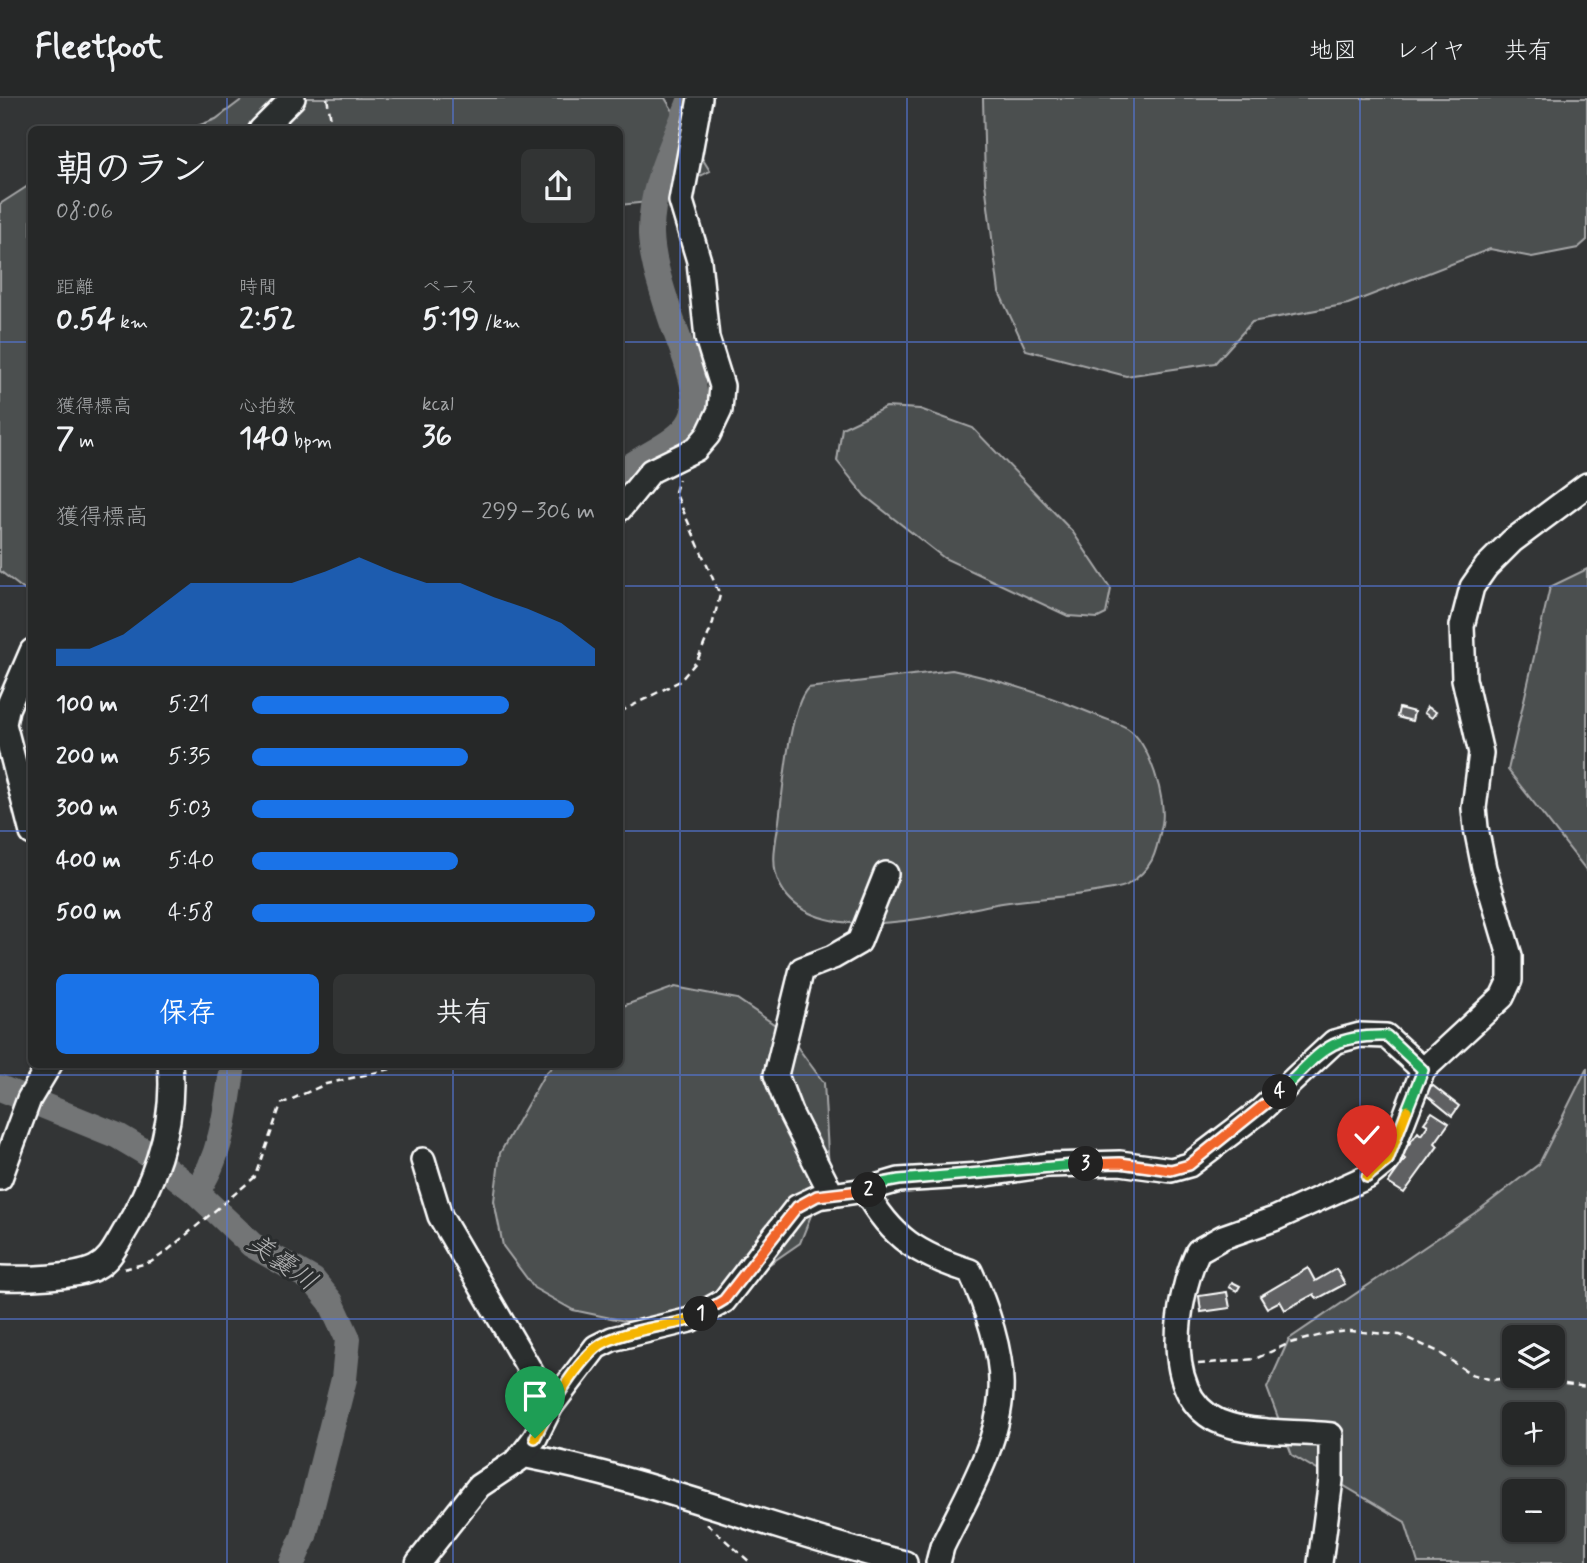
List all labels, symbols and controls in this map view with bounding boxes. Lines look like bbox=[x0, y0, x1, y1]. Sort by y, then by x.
text: Fleetfoot bbox=[35, 26, 163, 70]
text: 地図 bbox=[1309, 36, 1357, 67]
text: レイヤ bbox=[1395, 36, 1466, 67]
text: 共有 bbox=[1504, 36, 1552, 67]
text: 朝のラン bbox=[56, 146, 208, 195]
button: share bbox=[521, 149, 595, 223]
text: 08:06 bbox=[56, 197, 113, 227]
text: 距離 bbox=[56, 275, 94, 300]
text: 時間 bbox=[239, 275, 277, 300]
text: ペース bbox=[422, 275, 478, 300]
text: 0.54 bbox=[56, 300, 115, 339]
text: 2:52 bbox=[239, 300, 296, 339]
text: 5:19 bbox=[422, 300, 479, 339]
text: km bbox=[115, 310, 148, 335]
text: /km bbox=[479, 310, 520, 335]
text: kcal bbox=[422, 392, 454, 417]
text: 獲得標高 bbox=[56, 394, 132, 419]
text: 心拍数 bbox=[239, 394, 296, 419]
text: 36 bbox=[422, 417, 452, 456]
text: 7 bbox=[56, 419, 74, 458]
text: 140 bbox=[239, 419, 289, 458]
text: m bbox=[74, 429, 94, 454]
text: bpm bbox=[289, 429, 332, 454]
text: 299–306 m bbox=[481, 497, 595, 527]
text: 獲得標高 bbox=[56, 503, 148, 533]
text: 100 m bbox=[56, 690, 118, 720]
text: 5:21 bbox=[168, 690, 209, 720]
text: 200 m bbox=[56, 742, 119, 772]
text: 5:35 bbox=[168, 742, 211, 772]
text: 300 m bbox=[56, 794, 118, 824]
text: 5:03 bbox=[168, 794, 211, 824]
text: 400 m bbox=[56, 846, 121, 876]
text: 5:40 bbox=[168, 846, 214, 876]
text: 500 m bbox=[56, 898, 121, 928]
text: 4:58 bbox=[168, 898, 214, 928]
button: 保存 bbox=[56, 974, 319, 1054]
button: 共有 bbox=[333, 974, 595, 1054]
pin: 4 bbox=[1262, 1074, 1298, 1110]
text: 4 bbox=[1274, 1079, 1285, 1104]
pin bbox=[1337, 1105, 1397, 1177]
icon: check bbox=[1348, 1116, 1386, 1154]
pin: 3 bbox=[1068, 1146, 1104, 1182]
text: 3 bbox=[1081, 1151, 1090, 1176]
pin: 2 bbox=[852, 1172, 886, 1208]
text: 2 bbox=[864, 1177, 873, 1202]
water label: 美嚢川 bbox=[240, 1226, 324, 1300]
pin: 1 bbox=[684, 1296, 718, 1332]
text: 1 bbox=[696, 1301, 705, 1326]
map controls bbox=[1502, 1325, 1565, 1542]
button: layers bbox=[1502, 1325, 1565, 1388]
pin bbox=[505, 1366, 565, 1438]
icon: arrive bbox=[516, 1377, 554, 1415]
button: + bbox=[1502, 1402, 1565, 1465]
button: − bbox=[1502, 1479, 1565, 1542]

